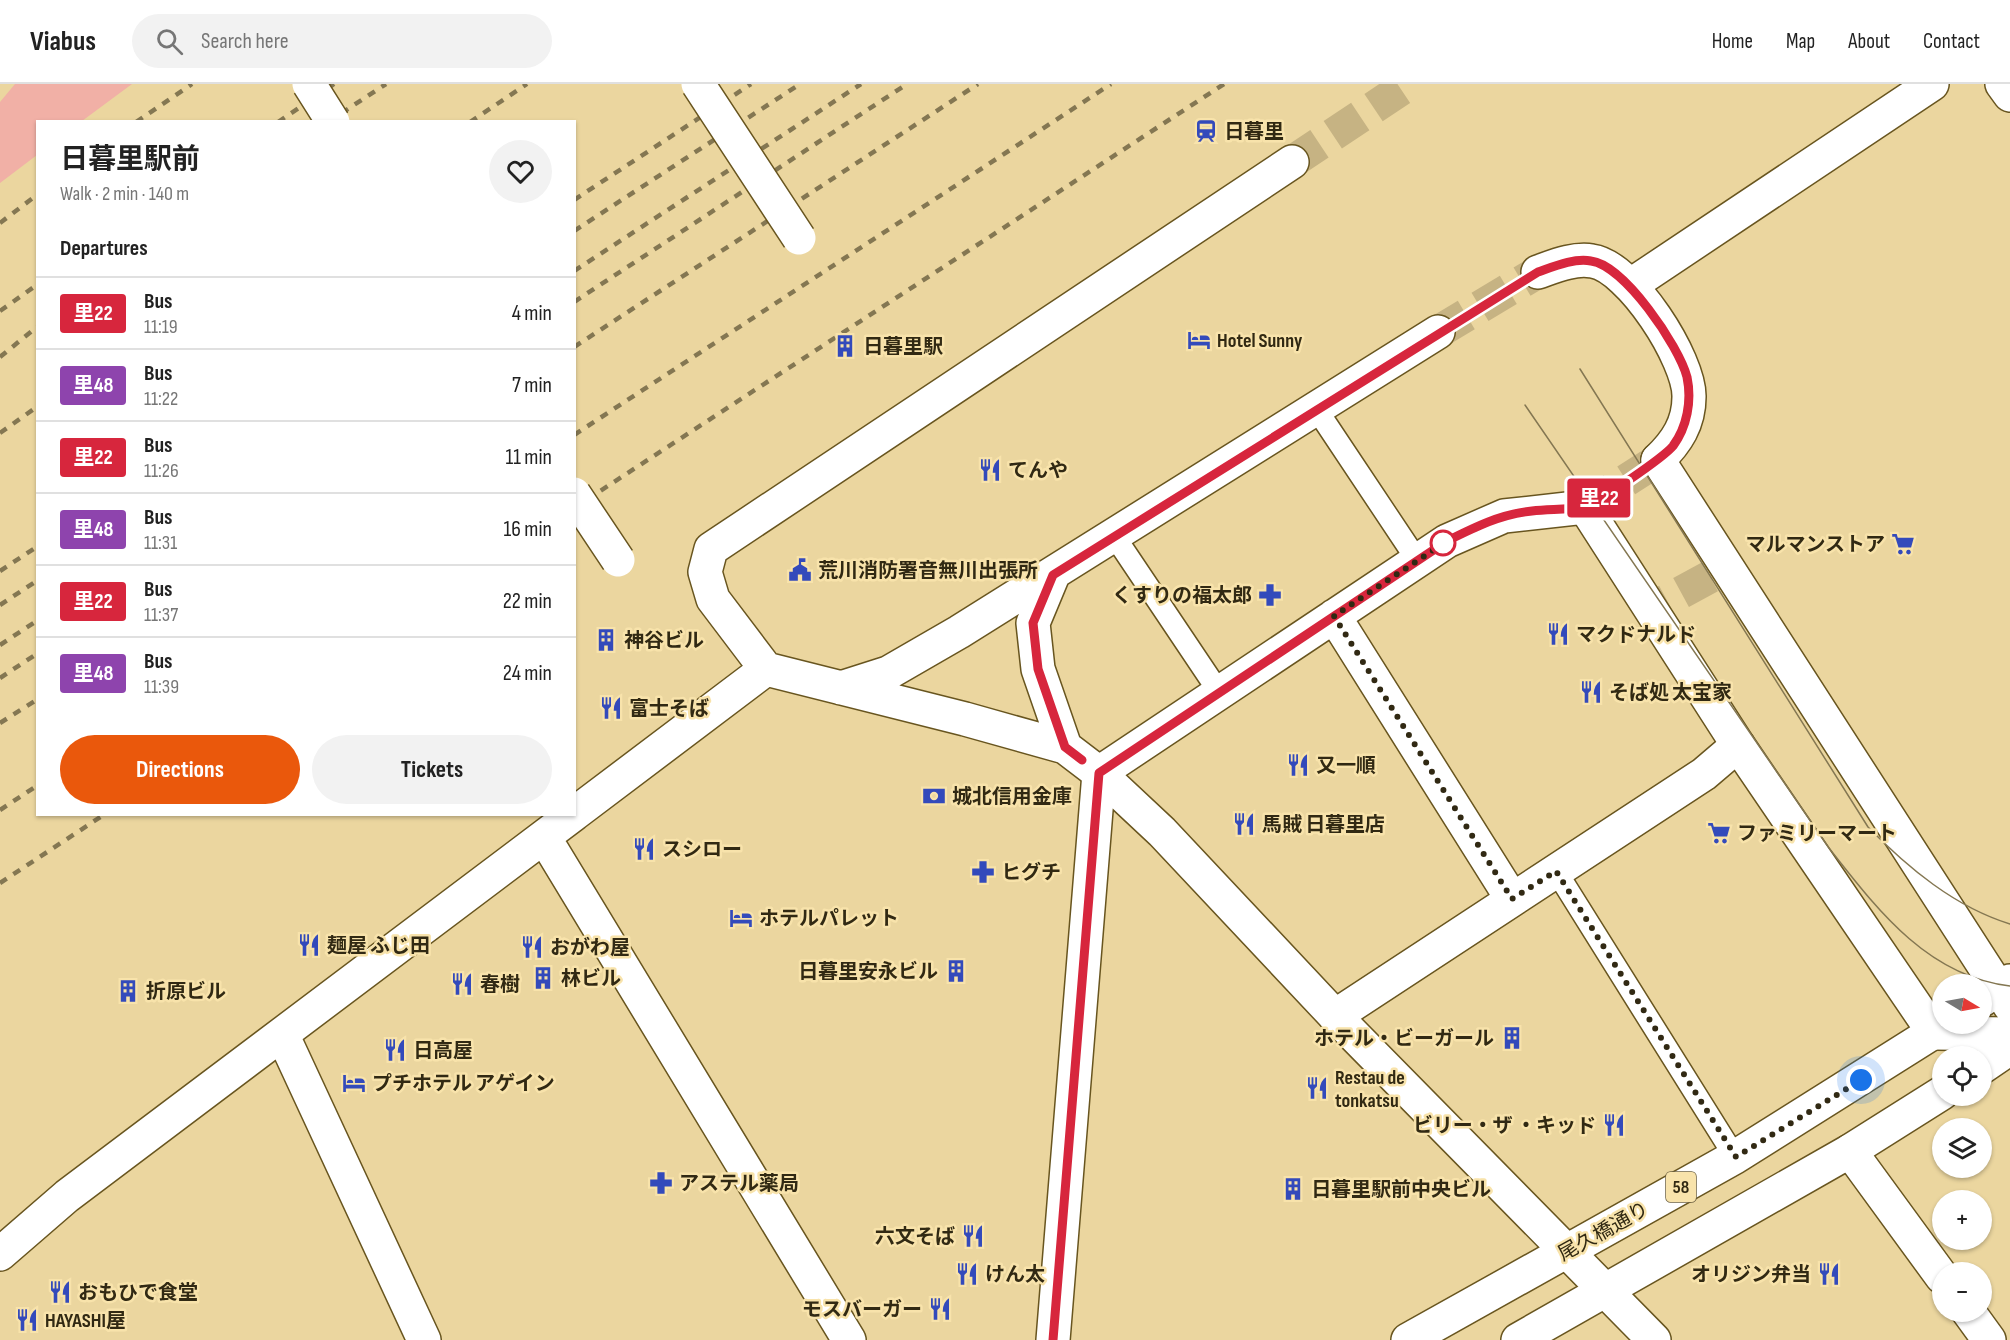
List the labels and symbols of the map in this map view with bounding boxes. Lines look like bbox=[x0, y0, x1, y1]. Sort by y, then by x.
station icon: 日暮里 bbox=[1193, 118, 1219, 144]
place label: 日暮里 bbox=[1224, 120, 1284, 144]
hotel icon: Hotel Sunny bbox=[1186, 327, 1212, 353]
place label: Hotel Sunny bbox=[1217, 329, 1303, 353]
building icon: 日暮里駅 bbox=[832, 333, 858, 359]
place label: 日暮里駅 bbox=[863, 335, 943, 359]
restaurant icon: てんや bbox=[977, 457, 1003, 483]
place label: てんや bbox=[1008, 459, 1068, 483]
line badge: 里22 bbox=[1564, 478, 1634, 518]
unlabelled marker bbox=[1430, 530, 1456, 556]
supermarket icon: マルマンストア bbox=[1890, 531, 1916, 557]
place label: マルマンストア bbox=[1745, 533, 1885, 557]
public building icon: 荒川消防署音無川出張所 bbox=[787, 557, 813, 583]
place label: 荒川消防署音無川出張所 bbox=[818, 559, 1038, 583]
pharmacy icon: くすりの福太郎 bbox=[1257, 582, 1283, 608]
place label: くすりの福太郎 bbox=[1112, 584, 1252, 608]
restaurant icon: マクドナルド bbox=[1545, 621, 1571, 647]
place label: マクドナルド bbox=[1576, 623, 1696, 647]
building icon: 神谷ビル bbox=[593, 627, 619, 653]
place label: 神谷ビル bbox=[624, 629, 704, 653]
restaurant icon: そば処 太宝家 bbox=[1578, 679, 1604, 705]
place label: そば処 太宝家 bbox=[1609, 681, 1732, 705]
restaurant icon: 富士そば bbox=[598, 695, 624, 721]
place label: 富士そば bbox=[629, 697, 709, 721]
restaurant icon: 又一順 bbox=[1285, 752, 1311, 778]
place label: 又一順 bbox=[1316, 754, 1376, 778]
bank icon: 城北信用金庫 bbox=[921, 783, 947, 809]
place label: 城北信用金庫 bbox=[952, 785, 1072, 809]
restaurant icon: 馬賊 日暮里店 bbox=[1231, 811, 1257, 837]
place label: 馬賊 日暮里店 bbox=[1262, 813, 1385, 837]
supermarket icon: ファミリーマート bbox=[1706, 820, 1732, 846]
place label: ファミリーマート bbox=[1737, 822, 1897, 846]
restaurant icon: スシロー bbox=[631, 836, 657, 862]
place label: スシロー bbox=[662, 838, 742, 862]
pharmacy icon: ヒグチ bbox=[970, 859, 996, 885]
place label: ヒグチ bbox=[1001, 861, 1061, 885]
hotel icon: ホテルパレット bbox=[728, 905, 754, 931]
place label: ホテルパレット bbox=[759, 907, 899, 931]
restaurant icon: 麺屋 ふじ田 bbox=[296, 932, 322, 958]
place label: 麺屋 ふじ田 bbox=[327, 934, 430, 958]
restaurant icon: おがわ屋 bbox=[519, 934, 545, 960]
place label: おがわ屋 bbox=[550, 936, 630, 960]
building icon: 日暮里安永ビル bbox=[943, 958, 969, 984]
place label: 日暮里安永ビル bbox=[798, 960, 938, 984]
building icon: 林ビル bbox=[530, 965, 556, 991]
place label: 林ビル bbox=[561, 967, 621, 991]
restaurant icon: 春樹 bbox=[449, 971, 475, 997]
place label: 春樹 bbox=[480, 973, 520, 997]
north arrow bbox=[1932, 974, 1992, 1034]
building icon: 折原ビル bbox=[115, 978, 141, 1004]
place label: 折原ビル bbox=[146, 980, 226, 1004]
building icon: ホテル・ビーガール bbox=[1499, 1025, 1525, 1051]
place label: ホテル・ビーガール bbox=[1314, 1027, 1494, 1051]
restaurant icon: 日高屋 bbox=[382, 1037, 408, 1063]
place label: 日高屋 bbox=[413, 1039, 473, 1063]
your location bbox=[1846, 1065, 1876, 1095]
place label: Restau de tonkatsu bbox=[1335, 1066, 1405, 1113]
hotel icon: プチホテル アゲイン bbox=[341, 1070, 367, 1096]
place label: プチホテル アゲイン bbox=[372, 1072, 555, 1096]
restaurant icon: Restau de tonkatsu bbox=[1304, 1075, 1330, 1101]
restaurant icon: ビリー・ザ ・キッド bbox=[1601, 1112, 1627, 1138]
place label: ビリー・ザ ・キッド bbox=[1413, 1114, 1596, 1138]
pharmacy icon: アステル薬局 bbox=[648, 1170, 674, 1196]
place label: アステル薬局 bbox=[679, 1172, 799, 1196]
road number: 58 bbox=[1666, 1172, 1696, 1202]
building icon: 日暮里駅前中央ビル bbox=[1280, 1176, 1306, 1202]
place label: 日暮里駅前中央ビル bbox=[1311, 1178, 1491, 1202]
street label: 尾久橋通り bbox=[1554, 1197, 1653, 1267]
restaurant icon: 六文そば bbox=[960, 1223, 986, 1249]
place label: 六文そば bbox=[875, 1225, 955, 1249]
restaurant icon: けん太 bbox=[954, 1261, 980, 1287]
restaurant icon: オリジン弁当 bbox=[1816, 1261, 1842, 1287]
place label: けん太 bbox=[985, 1263, 1045, 1287]
place label: オリジン弁当 bbox=[1691, 1263, 1811, 1287]
restaurant icon: おもひで食堂 bbox=[47, 1279, 73, 1305]
place label: おもひで食堂 bbox=[78, 1281, 198, 1305]
restaurant icon: モスバーガー bbox=[927, 1296, 953, 1322]
place label: モスバーガー bbox=[802, 1298, 922, 1322]
restaurant icon: HAYASHI屋 bbox=[14, 1307, 40, 1333]
place label: HAYASHI屋 bbox=[45, 1309, 126, 1333]

